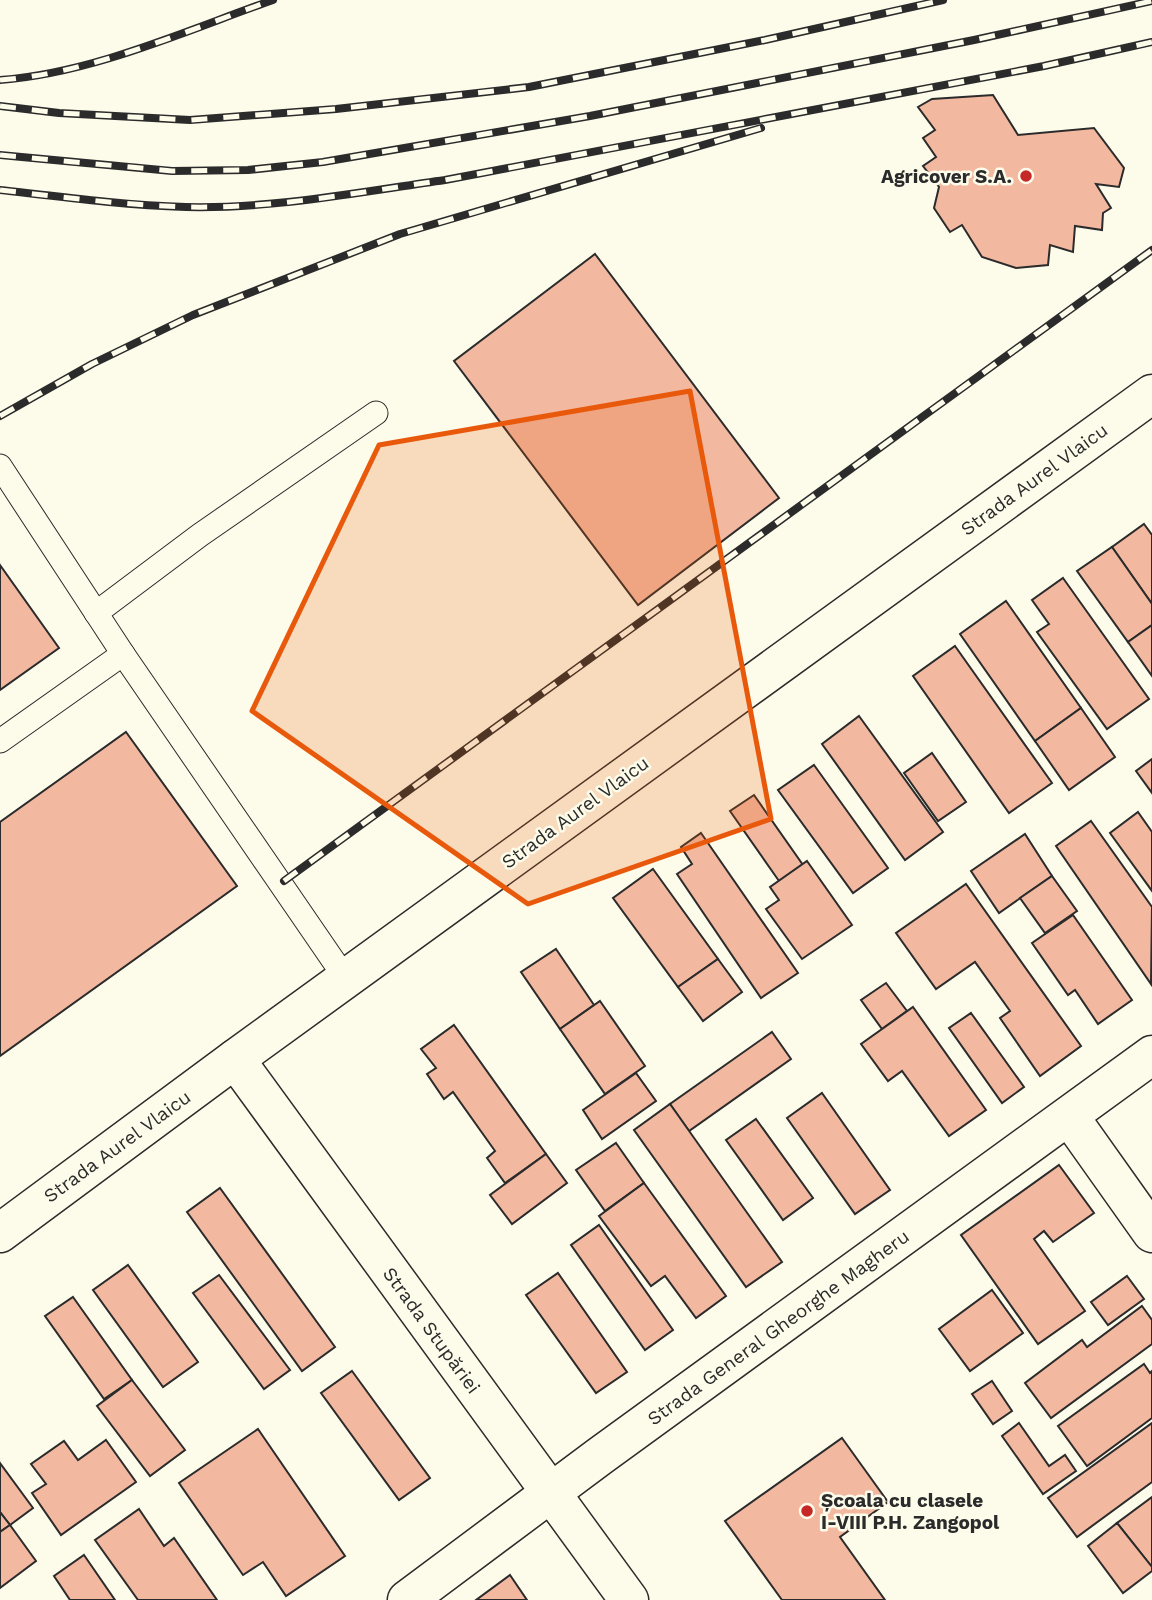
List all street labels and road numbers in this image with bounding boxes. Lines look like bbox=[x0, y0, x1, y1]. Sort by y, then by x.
street label: Strada Aurel Vlaicu bbox=[956, 418, 1112, 540]
street label: Strada Aurel Vlaicu bbox=[497, 751, 653, 873]
street label: Strada Aurel Vlaicu bbox=[39, 1085, 195, 1207]
street label: Strada General Gheorghe Magheru bbox=[643, 1225, 914, 1430]
street label: Strada Stupăriei bbox=[378, 1263, 485, 1398]

